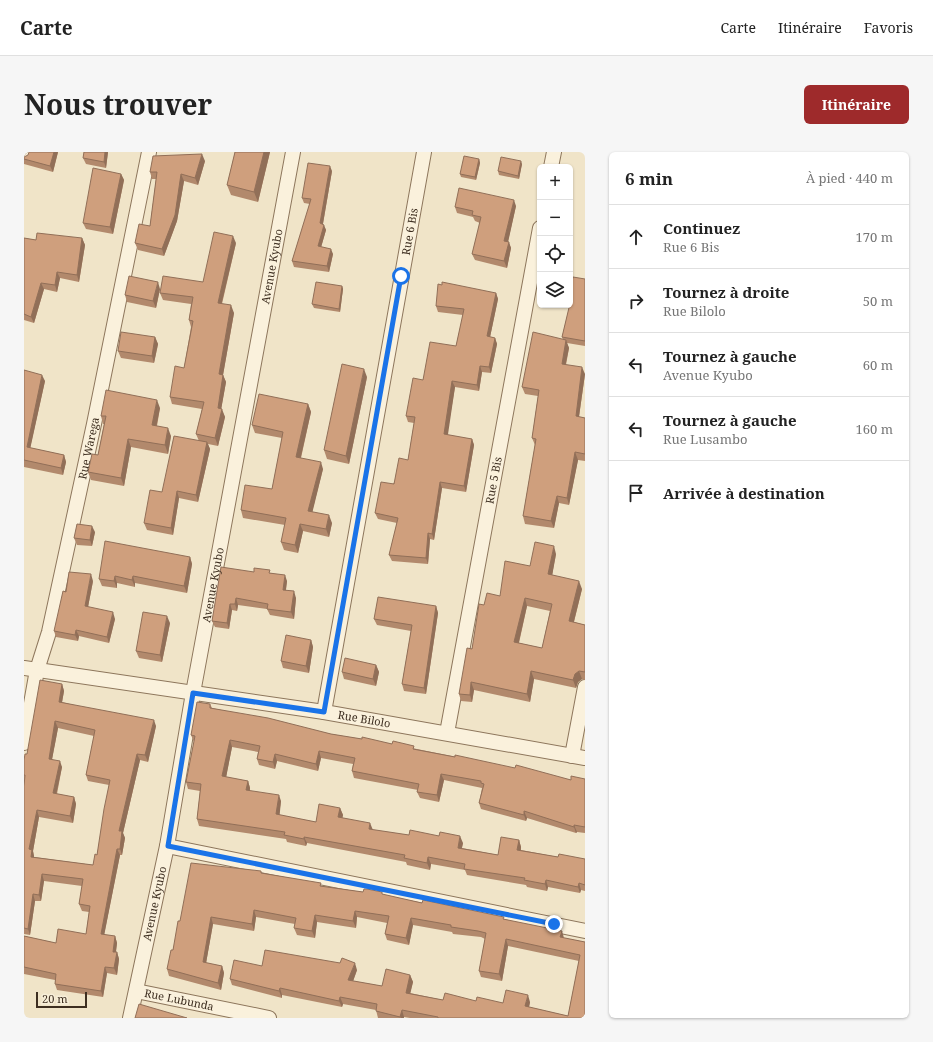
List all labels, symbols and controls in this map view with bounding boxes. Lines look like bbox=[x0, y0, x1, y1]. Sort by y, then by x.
text: Carte bbox=[20, 15, 73, 41]
text: Carte bbox=[721, 18, 756, 37]
text: Itinéraire bbox=[778, 18, 842, 37]
text: Favoris bbox=[864, 18, 913, 37]
text: Nous trouver bbox=[24, 85, 212, 123]
button: Itinéraire bbox=[804, 85, 909, 124]
map controls bbox=[537, 164, 573, 308]
button: + bbox=[537, 164, 573, 200]
text: 6 min bbox=[625, 167, 673, 190]
text: À pied · 440 m bbox=[806, 169, 893, 187]
button: − bbox=[537, 200, 573, 236]
street label: Rue 6 Bis bbox=[398, 207, 421, 256]
text: Continuez bbox=[663, 218, 740, 238]
icon: ahead bbox=[625, 226, 647, 248]
street label: Avenue Kyubo bbox=[257, 228, 286, 305]
text: 170 m bbox=[856, 228, 893, 246]
button: locate bbox=[537, 236, 573, 272]
text: Rue 6 Bis bbox=[663, 238, 719, 256]
route start bbox=[392, 267, 410, 285]
button: layers bbox=[537, 272, 573, 308]
text: Tournez à droite bbox=[663, 282, 789, 302]
icon: right bbox=[625, 290, 647, 312]
text: 50 m bbox=[863, 292, 893, 310]
text: Rue Bilolo bbox=[663, 302, 726, 320]
text: Tournez à gauche bbox=[663, 346, 797, 366]
icon: left bbox=[625, 354, 647, 376]
text: 60 m bbox=[863, 356, 893, 374]
text: Avenue Kyubo bbox=[663, 366, 753, 384]
text: Tournez à gauche bbox=[663, 410, 797, 430]
street label: Rue Warega bbox=[74, 416, 102, 481]
icon: left bbox=[625, 418, 647, 440]
text: 160 m bbox=[856, 420, 893, 438]
text: Rue Lusambo bbox=[663, 430, 747, 448]
street label: Rue 5 Bis bbox=[481, 455, 505, 505]
icon: arrive bbox=[625, 482, 647, 504]
text: Arrivée à destination bbox=[663, 483, 825, 503]
street label: Avenue Kyubo bbox=[198, 546, 227, 624]
street label: Rue Bilolo bbox=[337, 707, 392, 731]
street label: Avenue Kyubo bbox=[139, 865, 169, 942]
route end bbox=[545, 915, 563, 933]
street label: Rue Lubunda bbox=[143, 985, 215, 1014]
scale bar bbox=[36, 990, 87, 1009]
text: 20 m bbox=[42, 991, 68, 1006]

